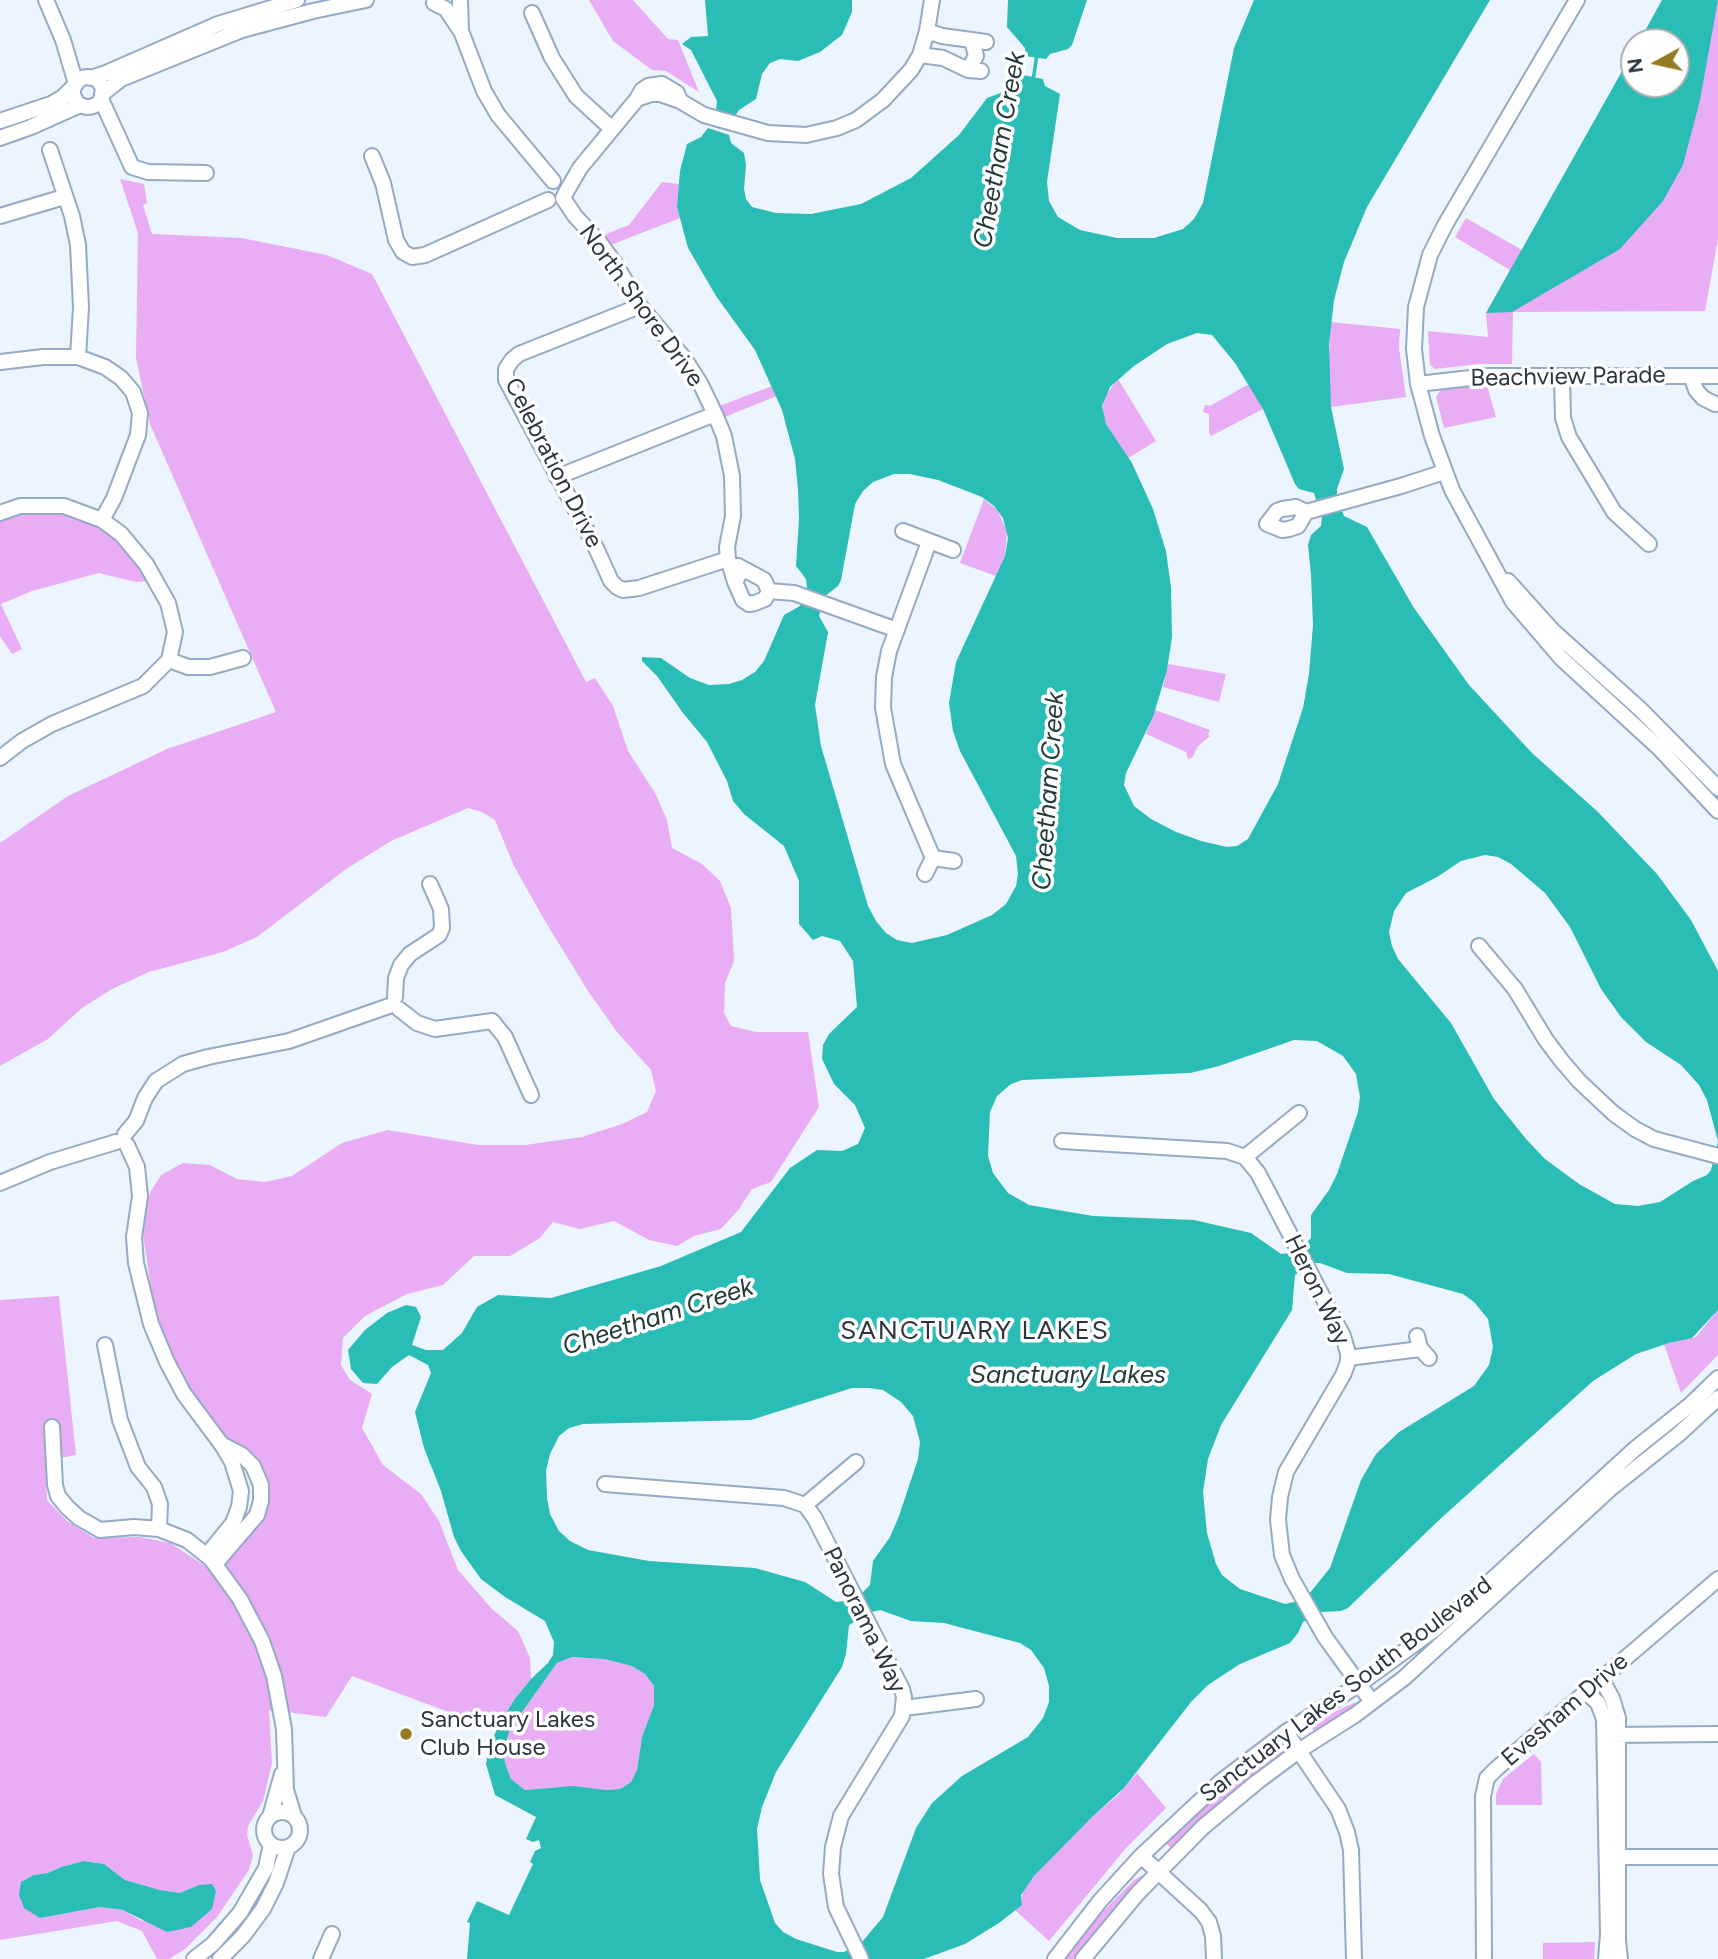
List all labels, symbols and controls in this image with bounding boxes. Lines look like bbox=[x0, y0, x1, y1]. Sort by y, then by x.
north arrow bbox=[1620, 28, 1690, 98]
water label: Cheetham Creek bbox=[967, 49, 1033, 251]
text: N bbox=[1623, 57, 1648, 75]
street label: North Shore Drive bbox=[572, 219, 710, 393]
street label: Beachview Parade bbox=[1470, 361, 1666, 393]
street label: Celebration Drive bbox=[498, 373, 608, 553]
water label: Cheetham Creek bbox=[1027, 691, 1071, 891]
street label: Heron Way bbox=[1278, 1230, 1356, 1350]
water label: Cheetham Creek bbox=[559, 1271, 757, 1363]
district label: SANCTUARY LAKES bbox=[842, 1315, 1108, 1347]
water label: Sanctuary Lakes bbox=[970, 1359, 1166, 1391]
street label: Panorama Way bbox=[816, 1542, 912, 1698]
street label: Sanctuary Lakes South Boulevard bbox=[1194, 1571, 1498, 1809]
street label: Evesham Drive bbox=[1496, 1647, 1634, 1773]
place label: Sanctuary Lakes Club House bbox=[420, 1706, 595, 1762]
marker: Sanctuary Lakes Club House bbox=[398, 1726, 414, 1742]

